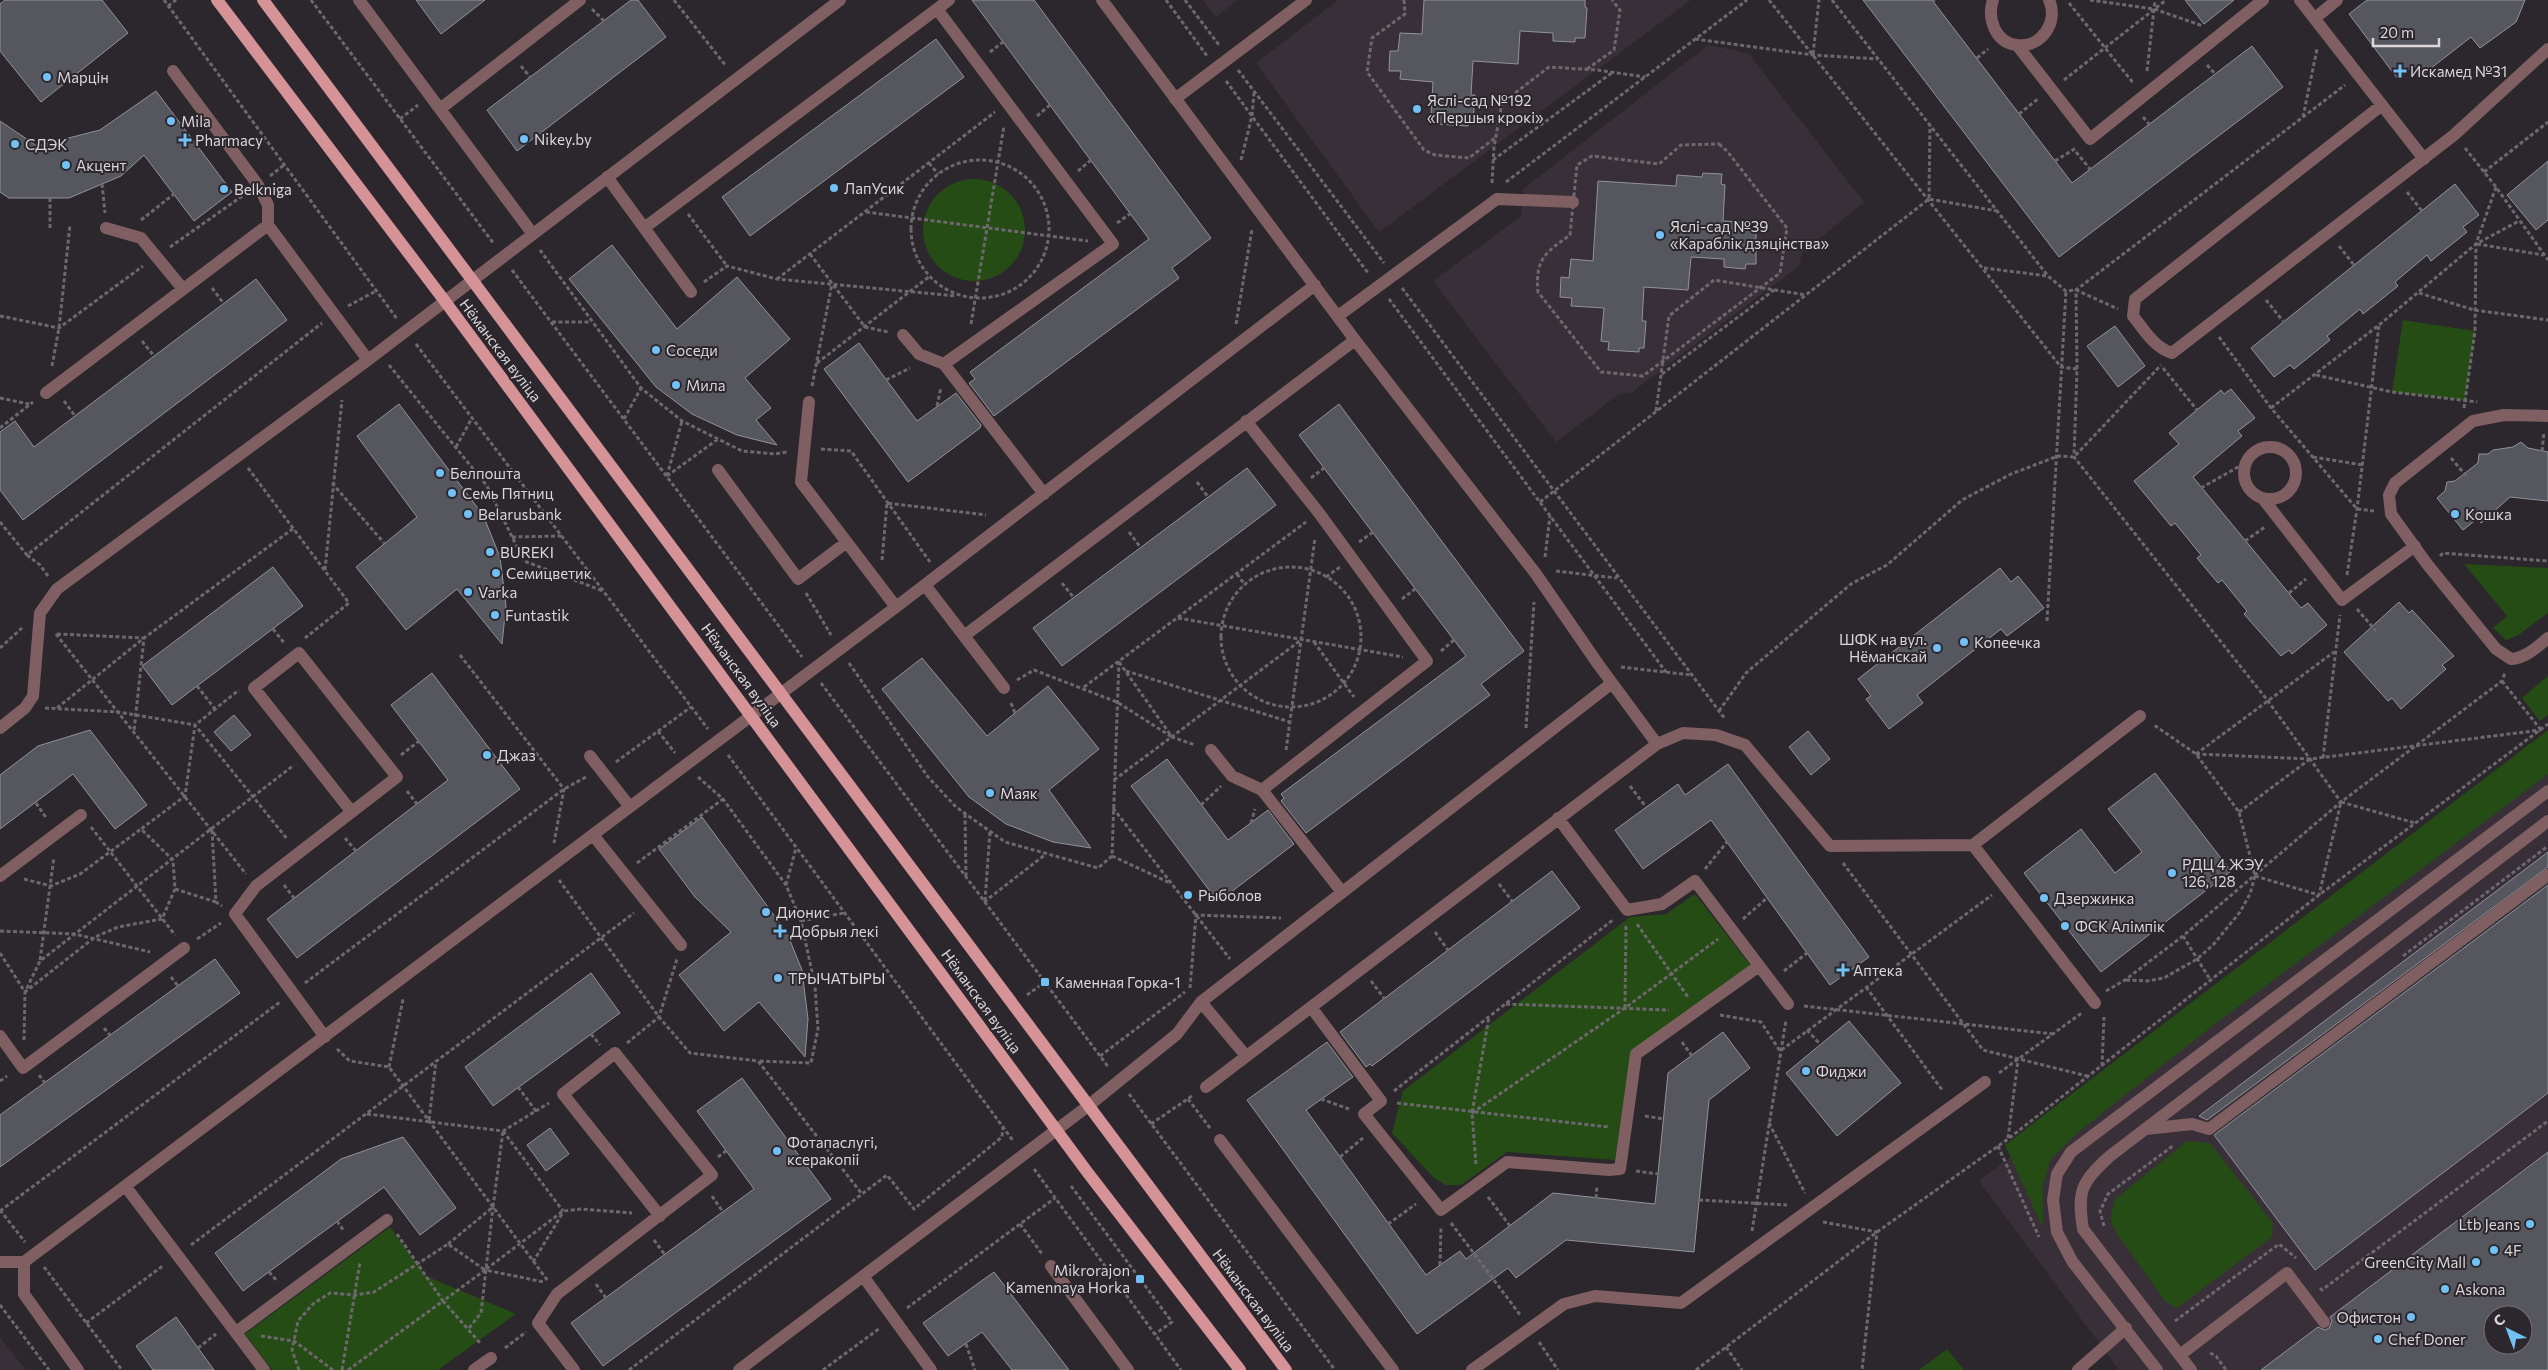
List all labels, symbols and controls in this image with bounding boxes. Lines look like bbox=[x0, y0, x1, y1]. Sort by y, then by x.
scale bar bbox=[2373, 15, 2439, 47]
text: 20 m bbox=[2380, 23, 2414, 41]
place label: Искамед №31 bbox=[2410, 62, 2507, 80]
marker: Искамед №31 bbox=[2394, 65, 2406, 77]
place label: Марцін bbox=[57, 68, 109, 86]
marker: Марцін bbox=[41, 71, 53, 83]
place label: Яслі-сад №192 «Першыя крокі» bbox=[1427, 91, 1544, 126]
marker: Яслі-сад №192 «Першыя крокі» bbox=[1411, 103, 1423, 115]
place label: Mila bbox=[181, 112, 211, 130]
marker: Mila bbox=[165, 115, 177, 127]
place label: Nikey.by bbox=[534, 130, 592, 148]
place label: Pharmacy bbox=[195, 131, 263, 149]
marker: Nikey.by bbox=[518, 133, 530, 145]
marker: Pharmacy bbox=[179, 134, 191, 146]
place label: СДЭК bbox=[25, 135, 67, 153]
marker: СДЭК bbox=[9, 138, 21, 150]
place label: Акцент bbox=[76, 156, 127, 174]
marker: Акцент bbox=[60, 159, 72, 171]
place label: ЛапУсик bbox=[844, 179, 904, 197]
place label: Belkniga bbox=[234, 180, 292, 198]
marker: ЛапУсик bbox=[828, 182, 840, 194]
marker: Belkniga bbox=[218, 183, 230, 195]
place label: Яслі-сад №39 «Караблік дзяцінства» bbox=[1670, 217, 1830, 252]
marker: Яслі-сад №39 «Караблік дзяцінства» bbox=[1654, 229, 1666, 241]
street label: Нёманская вуліца bbox=[456, 295, 546, 405]
place label: Соседи bbox=[666, 341, 718, 359]
marker: Соседи bbox=[650, 344, 662, 356]
place label: Мила bbox=[686, 376, 725, 394]
marker: Мила bbox=[670, 379, 682, 391]
place label: Белпошта bbox=[450, 464, 521, 482]
marker: Белпошта bbox=[434, 467, 446, 479]
place label: Семь Пятниц bbox=[462, 484, 554, 502]
marker: Семь Пятниц bbox=[446, 487, 458, 499]
place label: Belarusbank bbox=[478, 505, 562, 523]
place label: Кошка bbox=[2465, 505, 2512, 523]
marker: Belarusbank bbox=[462, 508, 474, 520]
marker: Кошка bbox=[2449, 508, 2461, 520]
place label: BUREKI bbox=[500, 543, 554, 561]
marker: BUREKI bbox=[484, 546, 496, 558]
place label: Семицветик bbox=[506, 564, 592, 582]
marker: Семицветик bbox=[490, 567, 502, 579]
place label: Varka bbox=[478, 583, 517, 601]
marker: Varka bbox=[462, 586, 474, 598]
place label: Funtastik bbox=[505, 606, 569, 624]
marker: Funtastik bbox=[489, 609, 501, 621]
street label: Нёманская вуліца bbox=[698, 619, 786, 731]
place label: ШФК на вул. Нёманскай bbox=[1839, 630, 1927, 665]
place label: Копеечка bbox=[1974, 633, 2041, 651]
marker: Копеечка bbox=[1958, 636, 1970, 648]
marker: ШФК на вул. Нёманскай bbox=[1931, 642, 1943, 654]
place label: Джаз bbox=[497, 746, 536, 764]
marker: Джаз bbox=[481, 749, 493, 761]
place label: Маяк bbox=[1000, 784, 1038, 802]
marker: Маяк bbox=[984, 787, 996, 799]
place label: РДЦ 4 ЖЭУ 126, 128 bbox=[2182, 855, 2264, 890]
marker: РДЦ 4 ЖЭУ 126, 128 bbox=[2166, 867, 2178, 879]
place label: Рыболов bbox=[1198, 886, 1262, 904]
marker: Рыболов bbox=[1182, 889, 1194, 901]
place label: Дзержинка bbox=[2054, 889, 2134, 907]
marker: Дзержинка bbox=[2038, 892, 2050, 904]
place label: Дионис bbox=[776, 903, 830, 921]
marker: Дионис bbox=[760, 906, 772, 918]
place label: ФСК Алімпік bbox=[2075, 917, 2165, 935]
marker: ФСК Алімпік bbox=[2059, 920, 2071, 932]
place label: Добрыя лекі bbox=[790, 922, 879, 940]
marker: Добрыя лекі bbox=[774, 925, 786, 937]
street label: Нёманская вуліца bbox=[938, 945, 1026, 1057]
place label: Аптека bbox=[1853, 961, 1903, 979]
marker: Аптека bbox=[1837, 964, 1849, 976]
place label: ТРЫЧАТЫРЫ bbox=[788, 969, 885, 987]
marker: ТРЫЧАТЫРЫ bbox=[772, 972, 784, 984]
place label: Каменная Горка-1 bbox=[1055, 973, 1181, 991]
marker: Каменная Горка-1 bbox=[1039, 976, 1051, 988]
place label: Фиджи bbox=[1816, 1062, 1867, 1080]
marker: Фиджи bbox=[1800, 1065, 1812, 1077]
place label: Фотапаслугі, ксеракопіі bbox=[787, 1133, 878, 1168]
marker: Фотапаслугі, ксеракопіі bbox=[771, 1145, 783, 1157]
place label: Ltb Jeans bbox=[2458, 1215, 2520, 1233]
marker: Ltb Jeans bbox=[2524, 1218, 2536, 1230]
place label: 4F bbox=[2504, 1241, 2522, 1259]
marker: 4F bbox=[2488, 1244, 2500, 1256]
street label: Нёманская вуліца bbox=[1209, 1245, 1299, 1355]
place label: GreenCity Mall bbox=[2364, 1253, 2466, 1271]
marker: GreenCity Mall bbox=[2470, 1256, 2482, 1268]
place label: Mikrorajon Kamennaya Horka bbox=[1006, 1261, 1130, 1296]
marker: Mikrorajon Kamennaya Horka bbox=[1134, 1273, 1146, 1285]
place label: Askona bbox=[2455, 1280, 2505, 1298]
marker: Askona bbox=[2439, 1283, 2451, 1295]
north arrow bbox=[2483, 1305, 2533, 1355]
place label: Офистон bbox=[2336, 1308, 2401, 1326]
text: С bbox=[2490, 1310, 2508, 1329]
marker: Офистон bbox=[2405, 1311, 2417, 1323]
place label: Chef Doner bbox=[2388, 1330, 2466, 1348]
marker: Chef Doner bbox=[2372, 1333, 2384, 1345]

